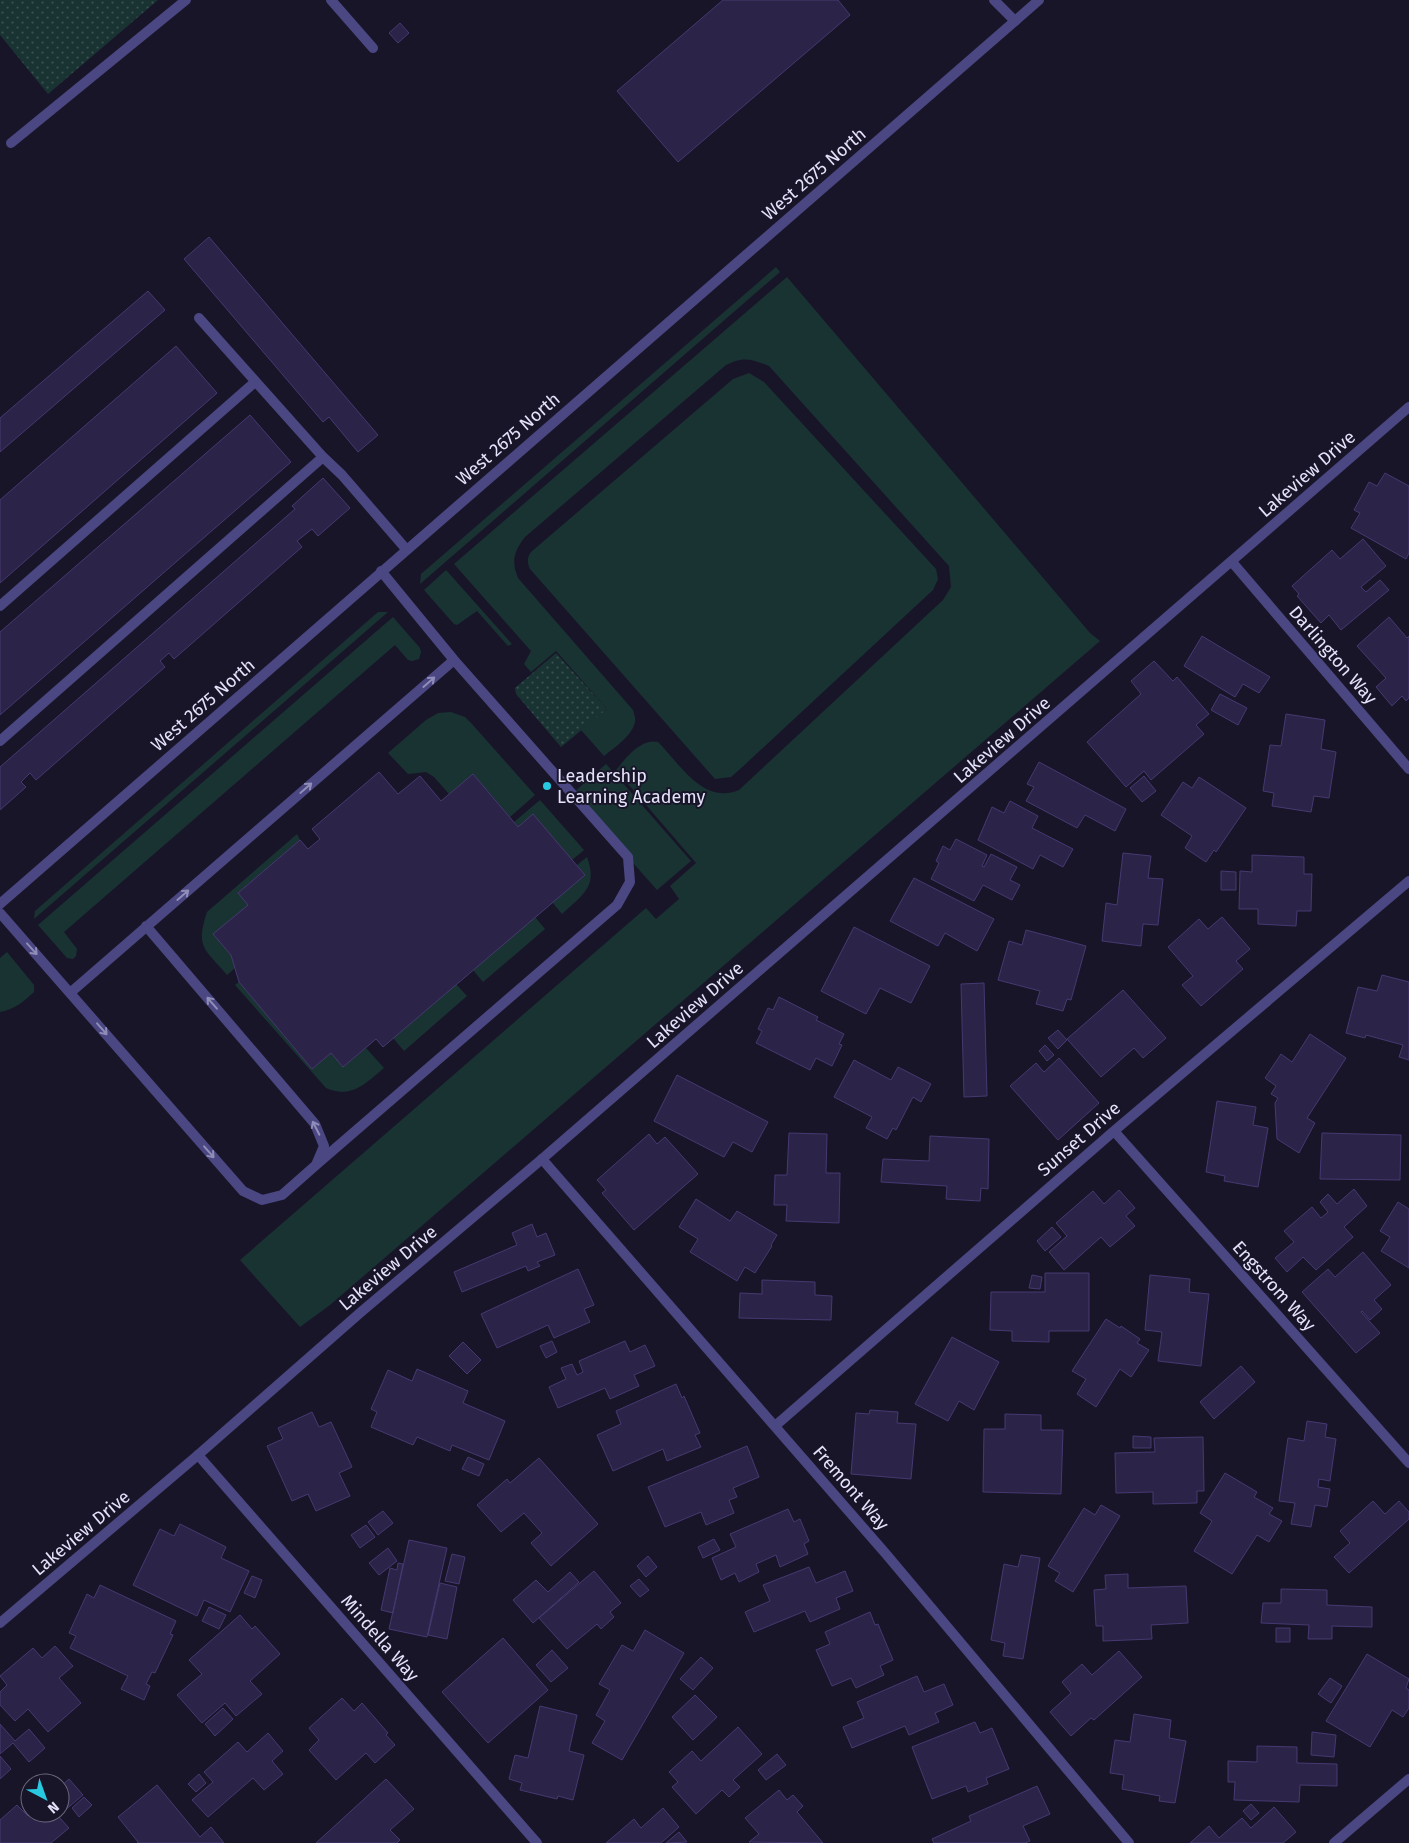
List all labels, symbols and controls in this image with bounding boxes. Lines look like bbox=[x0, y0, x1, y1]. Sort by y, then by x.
street label: West 2675 North bbox=[758, 123, 870, 225]
street label: West 2675 North bbox=[452, 388, 564, 490]
street label: Lakeview Drive bbox=[1254, 426, 1360, 522]
street label: Darlington Way bbox=[1284, 601, 1382, 709]
street label: West 2675 North bbox=[147, 654, 259, 756]
one-way arrow bbox=[422, 677, 435, 688]
street label: Lakeview Drive bbox=[949, 692, 1055, 788]
place label: Leadership Learning Academy bbox=[557, 765, 706, 808]
marker: Leadership Learning Academy bbox=[541, 780, 553, 792]
one-way arrow bbox=[299, 783, 312, 794]
one-way arrow bbox=[176, 889, 189, 900]
one-way arrow bbox=[26, 943, 38, 956]
street label: Lakeview Drive bbox=[642, 957, 748, 1053]
one-way arrow bbox=[206, 997, 217, 1010]
one-way arrow bbox=[97, 1023, 108, 1036]
street label: Sunset Drive bbox=[1033, 1097, 1125, 1181]
one-way arrow bbox=[311, 1120, 321, 1135]
one-way arrow bbox=[203, 1146, 215, 1159]
street label: Lakeview Drive bbox=[335, 1221, 441, 1315]
street label: Engstrom Way bbox=[1228, 1236, 1320, 1336]
street label: Fremont Way bbox=[808, 1441, 894, 1535]
street label: Lakeview Drive bbox=[28, 1486, 134, 1580]
street label: Mindella Way bbox=[336, 1590, 424, 1686]
north arrow bbox=[20, 1773, 70, 1823]
text: N bbox=[44, 1798, 62, 1817]

